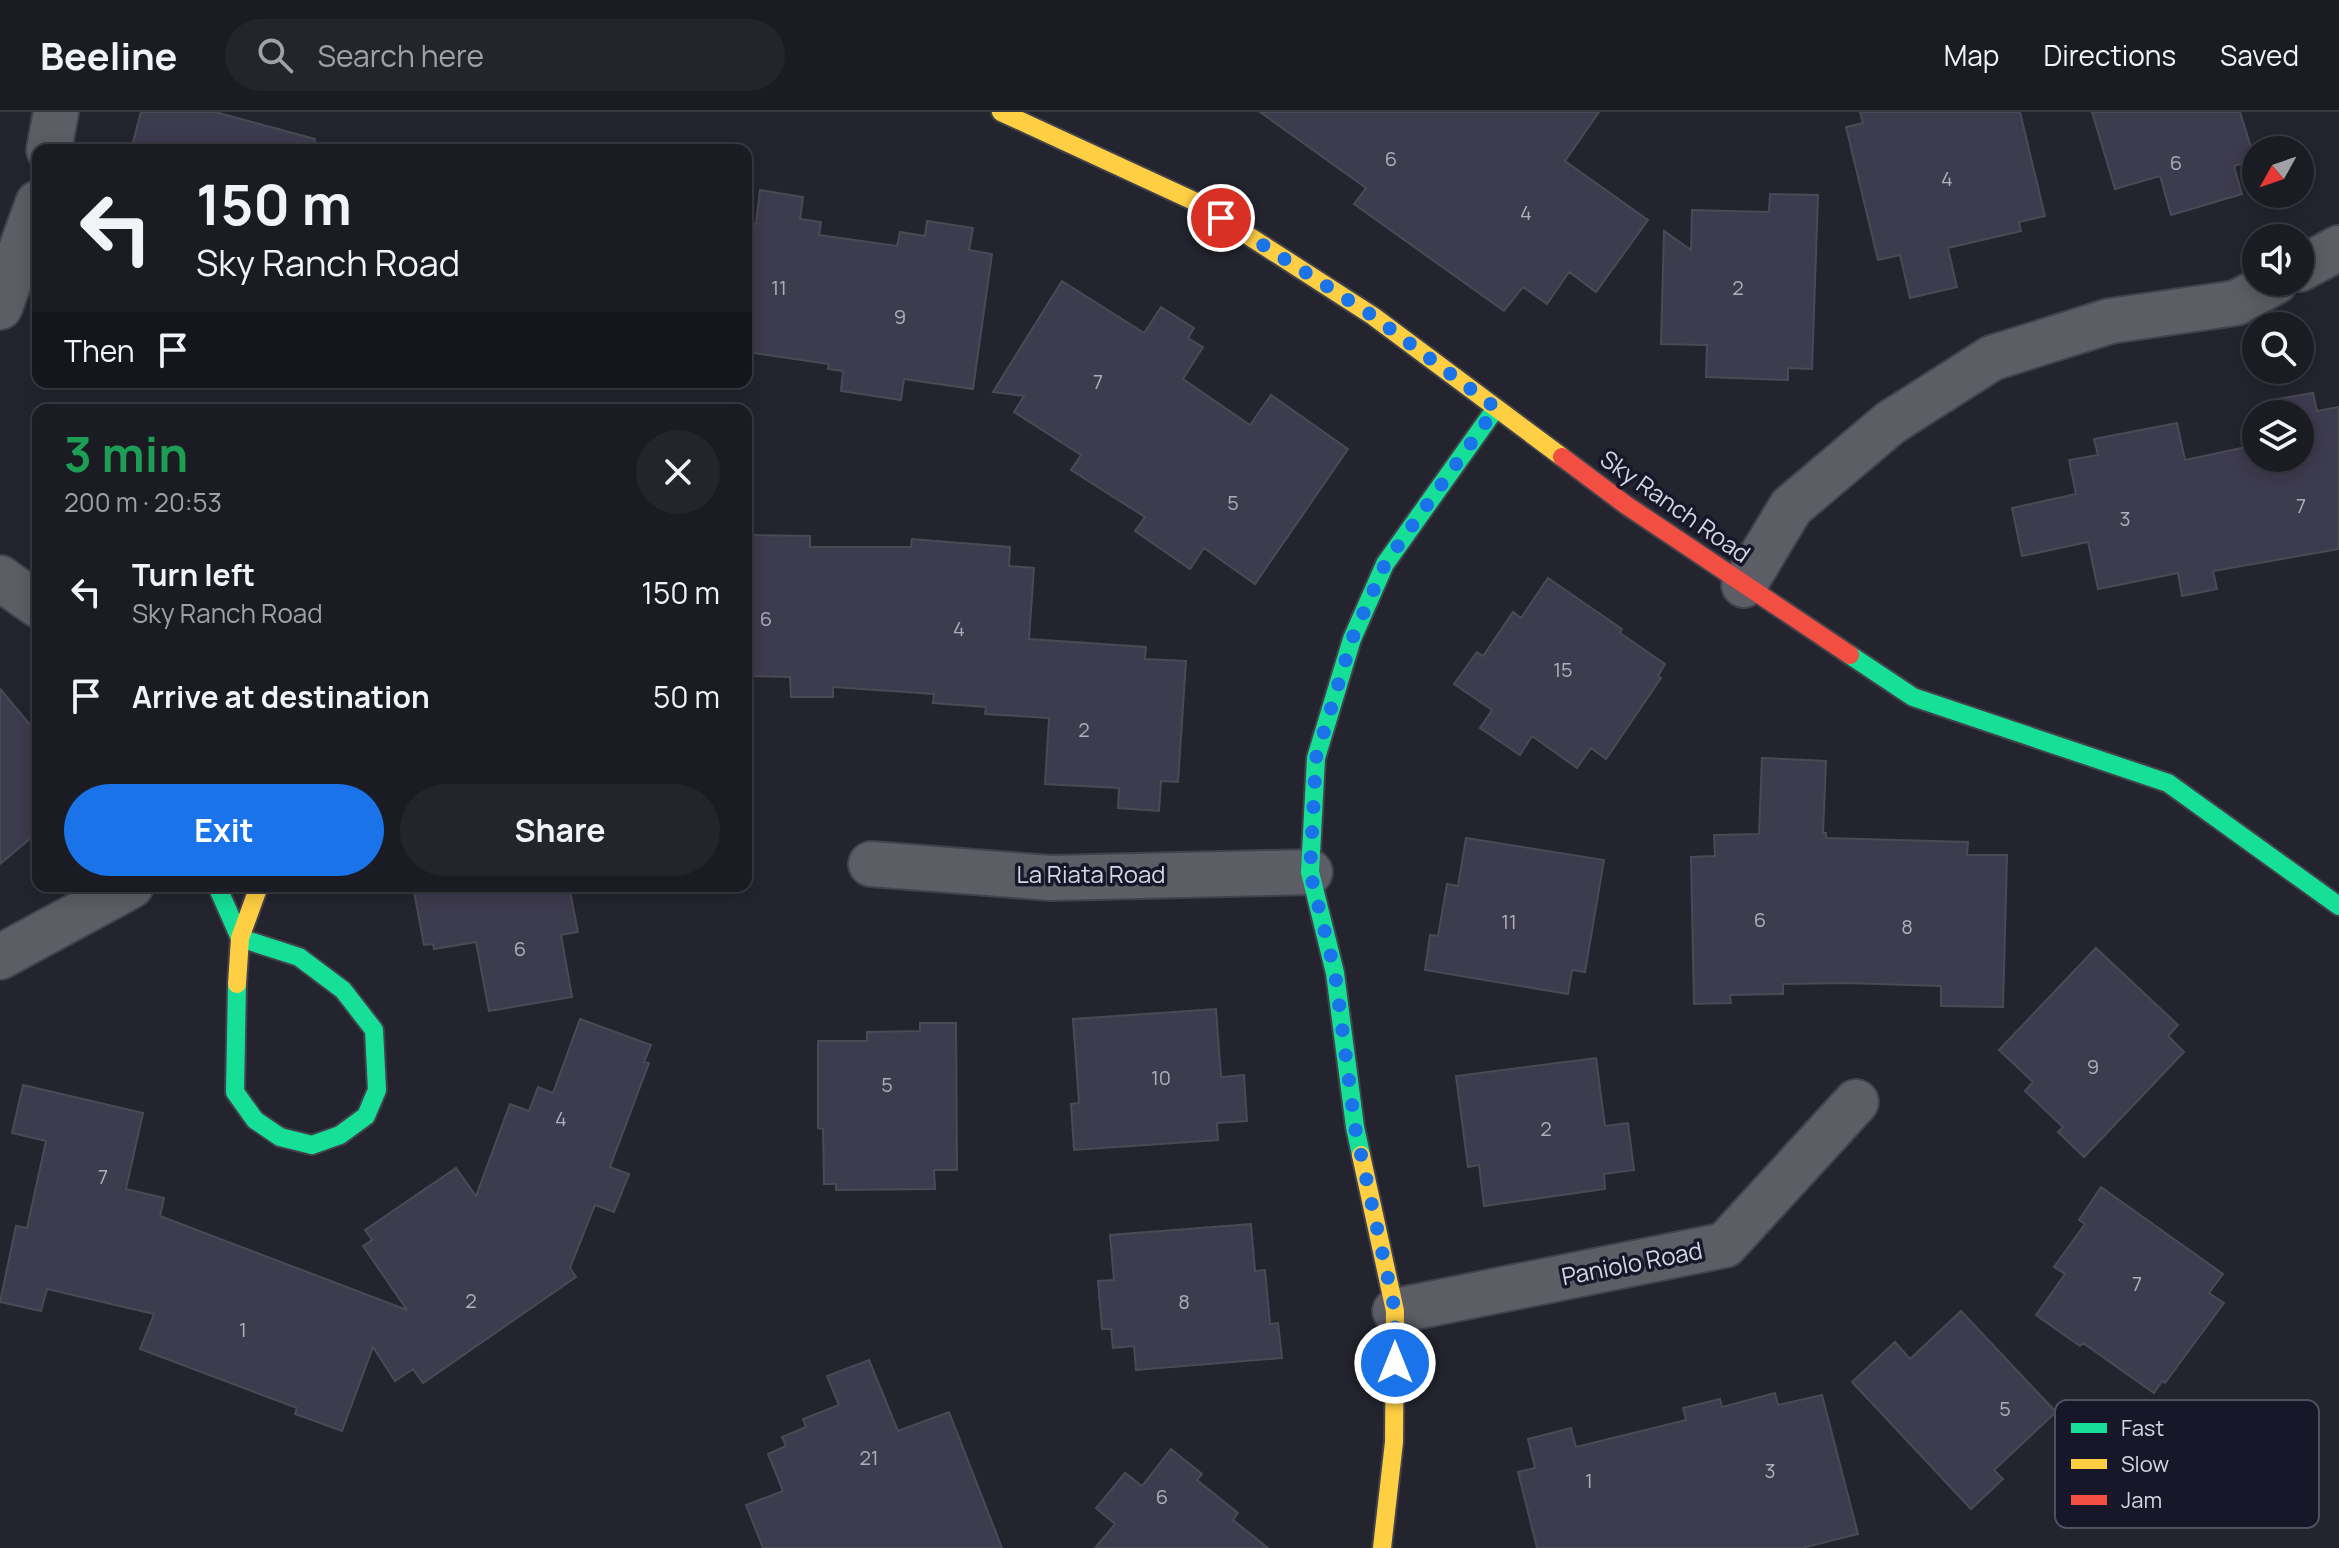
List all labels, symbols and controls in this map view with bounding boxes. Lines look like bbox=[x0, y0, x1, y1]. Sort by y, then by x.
search box bbox=[225, 19, 785, 91]
text: Beeline bbox=[40, 29, 177, 81]
icon: search bbox=[253, 33, 297, 77]
text: Search here bbox=[317, 35, 484, 76]
text: Map bbox=[1944, 36, 1999, 74]
text: Directions bbox=[2043, 36, 2176, 74]
text: Saved bbox=[2220, 36, 2299, 74]
north arrow bbox=[2242, 136, 2314, 208]
map controls bbox=[2242, 136, 2314, 472]
house number: 6 bbox=[1385, 145, 1397, 172]
house number: 6 bbox=[2170, 149, 2182, 176]
text: 150 m bbox=[196, 165, 352, 242]
house number: 4 bbox=[1941, 165, 1953, 192]
icon: left bbox=[64, 176, 168, 280]
pin bbox=[1187, 184, 1255, 252]
icon: arrive bbox=[1199, 196, 1243, 240]
house number: 4 bbox=[1520, 199, 1532, 226]
button: sound bbox=[2242, 224, 2314, 296]
text: Sky Ranch Road bbox=[196, 238, 460, 287]
house number: 11 bbox=[771, 274, 787, 301]
house number: 2 bbox=[1732, 274, 1744, 301]
house number: 9 bbox=[894, 303, 906, 330]
button: search bbox=[2242, 312, 2314, 384]
icon: arrive bbox=[151, 328, 195, 372]
text: Then bbox=[64, 330, 135, 371]
house number: 7 bbox=[1093, 368, 1103, 395]
button: layers bbox=[2242, 400, 2314, 472]
text: 3 min bbox=[64, 421, 188, 486]
button: close bbox=[636, 430, 720, 514]
street label: Sky Ranch Road bbox=[1594, 442, 1757, 570]
text: 200 m · 20:53 bbox=[64, 484, 222, 520]
house number: 5 bbox=[1227, 489, 1239, 516]
house number: 7 bbox=[2296, 492, 2306, 519]
house number: 3 bbox=[2119, 505, 2131, 532]
text: Turn left bbox=[132, 554, 255, 595]
icon: left bbox=[64, 570, 108, 614]
text: 150 m bbox=[641, 572, 720, 613]
text: Sky Ranch Road bbox=[132, 595, 323, 631]
house number: 6 bbox=[760, 605, 772, 632]
house number: 4 bbox=[953, 615, 965, 642]
house number: 15 bbox=[1553, 656, 1573, 683]
icon: arrive bbox=[64, 674, 108, 718]
text: Arrive at destination bbox=[132, 676, 430, 717]
text: 50 m bbox=[653, 676, 720, 717]
house number: 2 bbox=[1078, 716, 1090, 743]
button: Exit bbox=[64, 784, 384, 876]
button: Share bbox=[400, 784, 720, 876]
street label: La Riata Road bbox=[1016, 857, 1166, 890]
house number: 6 bbox=[1754, 906, 1766, 933]
house number: 11 bbox=[1501, 908, 1517, 935]
house number: 8 bbox=[1901, 913, 1913, 940]
house number: 6 bbox=[514, 935, 526, 962]
house number: 9 bbox=[2087, 1053, 2099, 1080]
house number: 10 bbox=[1151, 1064, 1171, 1091]
house number: 5 bbox=[881, 1071, 893, 1098]
house number: 4 bbox=[555, 1105, 567, 1132]
house number: 2 bbox=[1540, 1115, 1552, 1142]
house number: 7 bbox=[98, 1163, 108, 1190]
street label: Paniolo Road bbox=[1558, 1233, 1705, 1292]
house number: 7 bbox=[2132, 1270, 2142, 1297]
house number: 2 bbox=[465, 1287, 477, 1314]
house number: 8 bbox=[1178, 1288, 1190, 1315]
house number: 1 bbox=[239, 1316, 247, 1343]
position arrow bbox=[1353, 1321, 1437, 1405]
house number: 5 bbox=[1999, 1395, 2011, 1422]
legend bbox=[2055, 1400, 2319, 1528]
text: Fast bbox=[2121, 1413, 2164, 1443]
house number: 21 bbox=[859, 1444, 879, 1471]
text: Slow bbox=[2121, 1449, 2169, 1479]
house number: 3 bbox=[1764, 1457, 1776, 1484]
house number: 1 bbox=[1585, 1467, 1593, 1494]
house number: 6 bbox=[1156, 1483, 1168, 1510]
text: Jam bbox=[2121, 1485, 2162, 1515]

